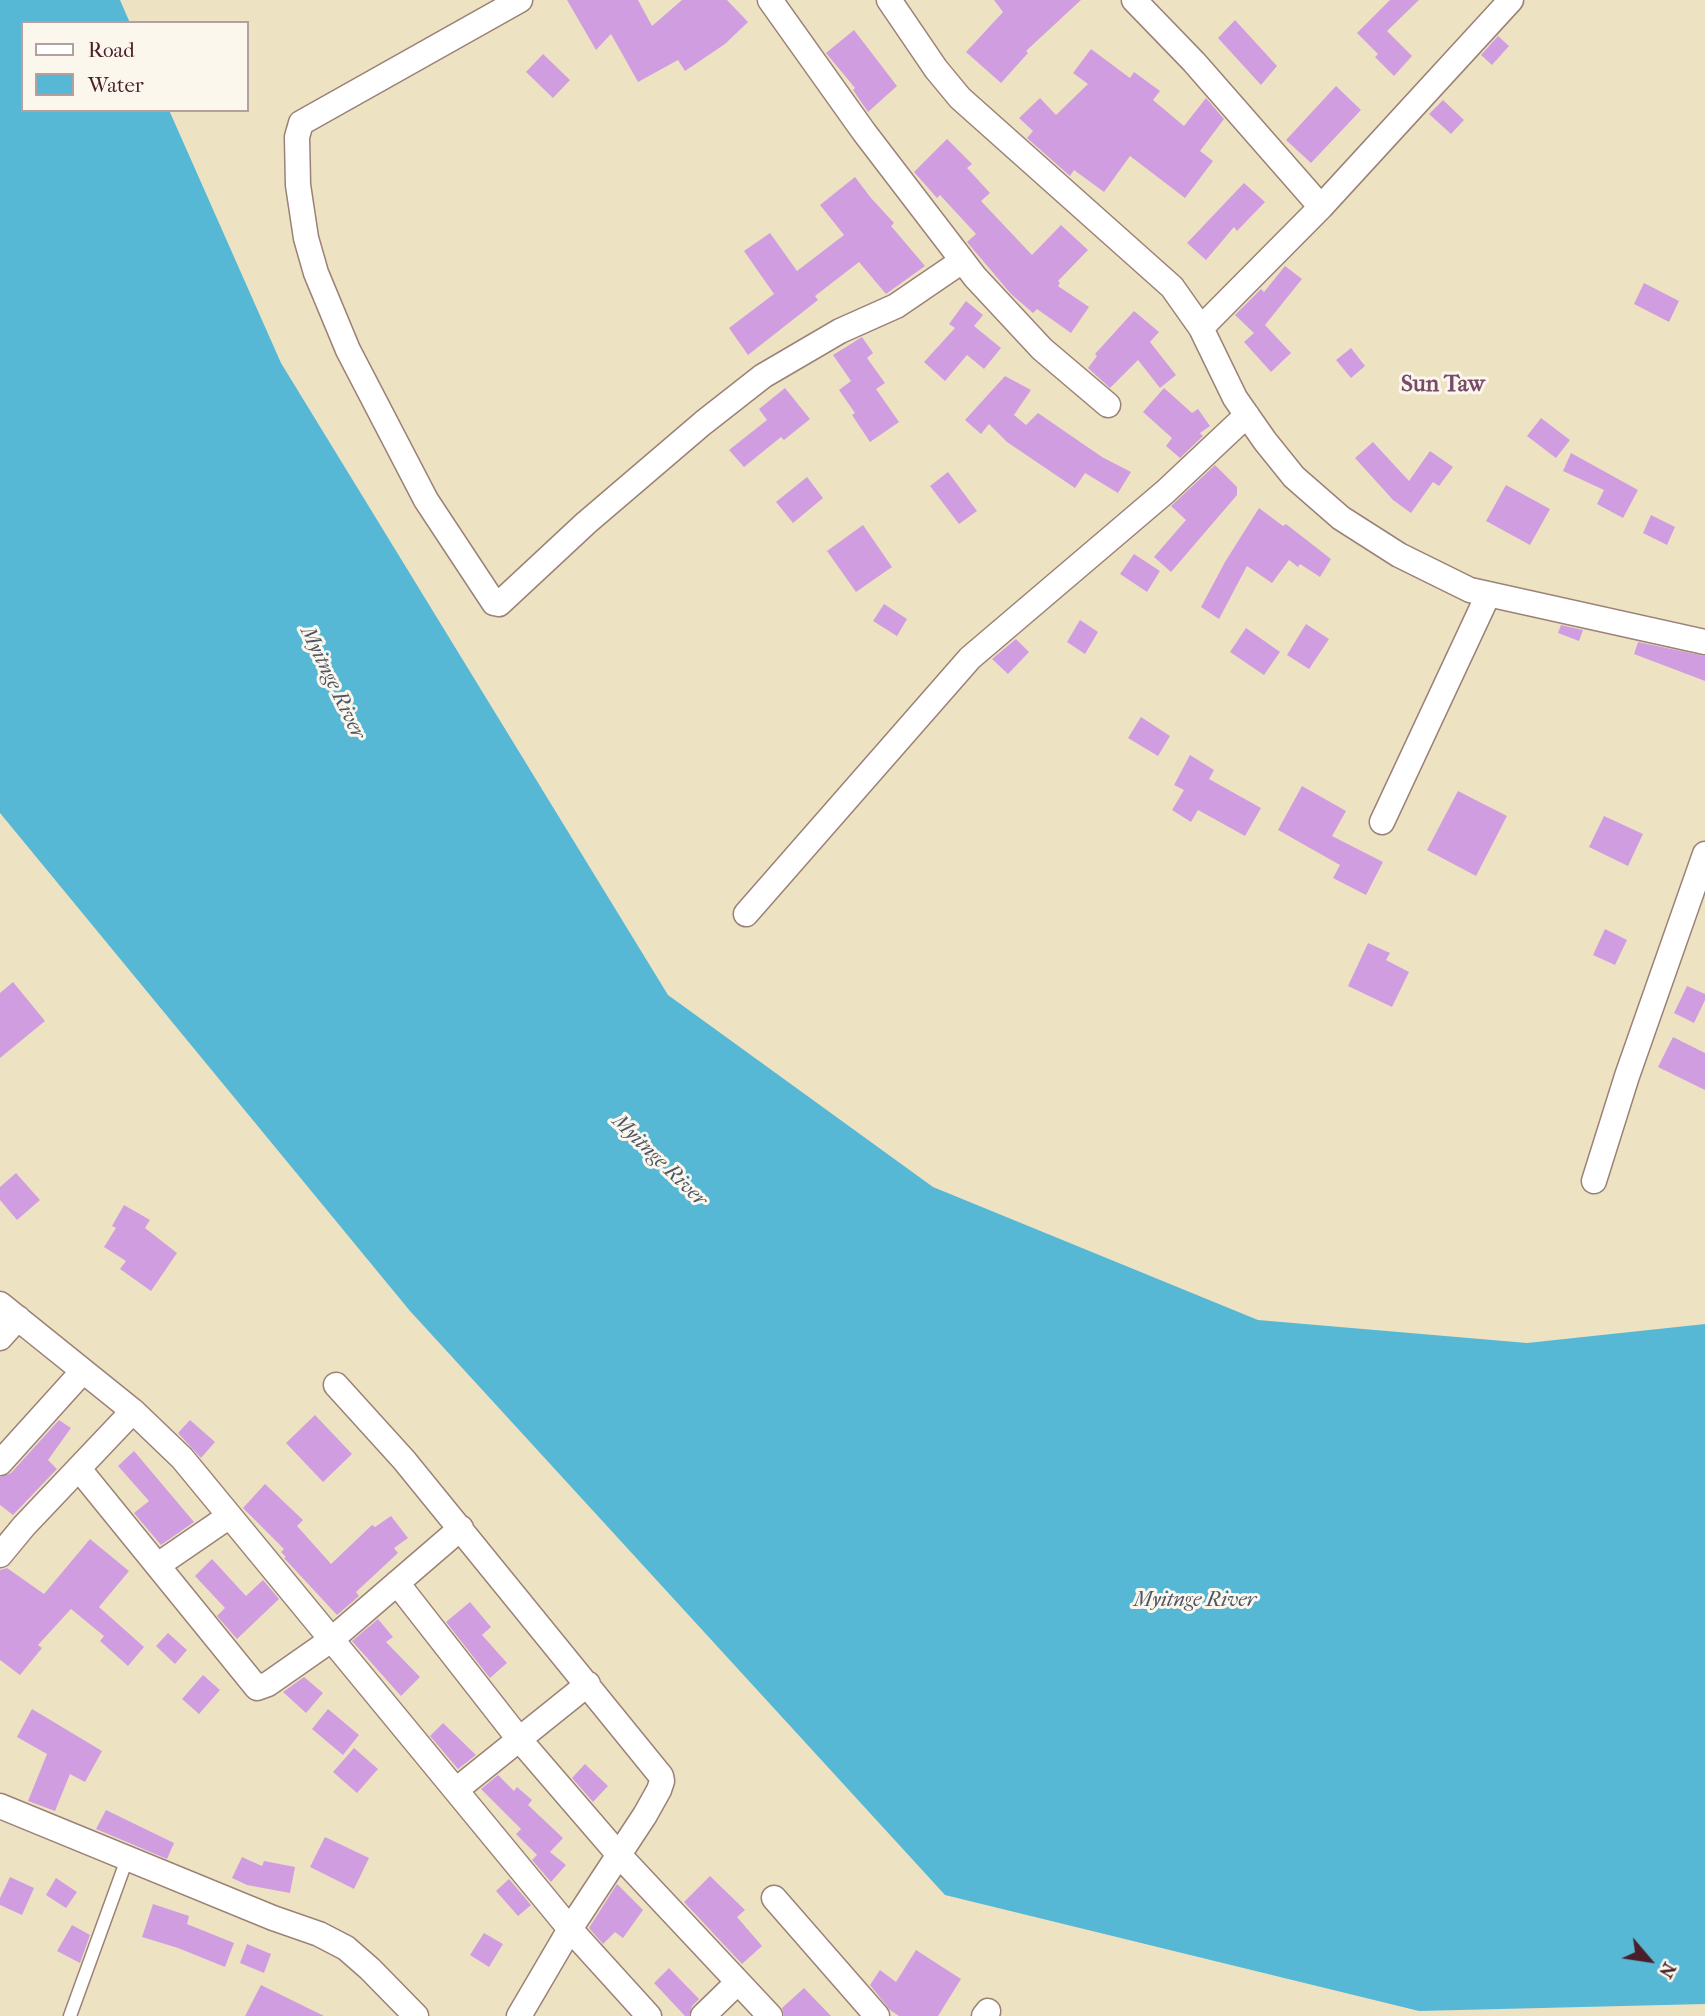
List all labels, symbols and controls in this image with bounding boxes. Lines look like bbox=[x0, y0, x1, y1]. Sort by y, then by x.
legend bbox=[21, 21, 248, 112]
text: Road bbox=[88, 38, 135, 62]
text: Water bbox=[88, 73, 144, 97]
district label: Sun Taw bbox=[1401, 371, 1485, 399]
water label: Myitnge River bbox=[294, 623, 370, 743]
water label: Myitnge River bbox=[606, 1109, 712, 1213]
water label: Myitnge River bbox=[1134, 1588, 1256, 1614]
north arrow bbox=[1614, 1925, 1684, 1995]
text: N bbox=[1654, 1959, 1680, 1982]

